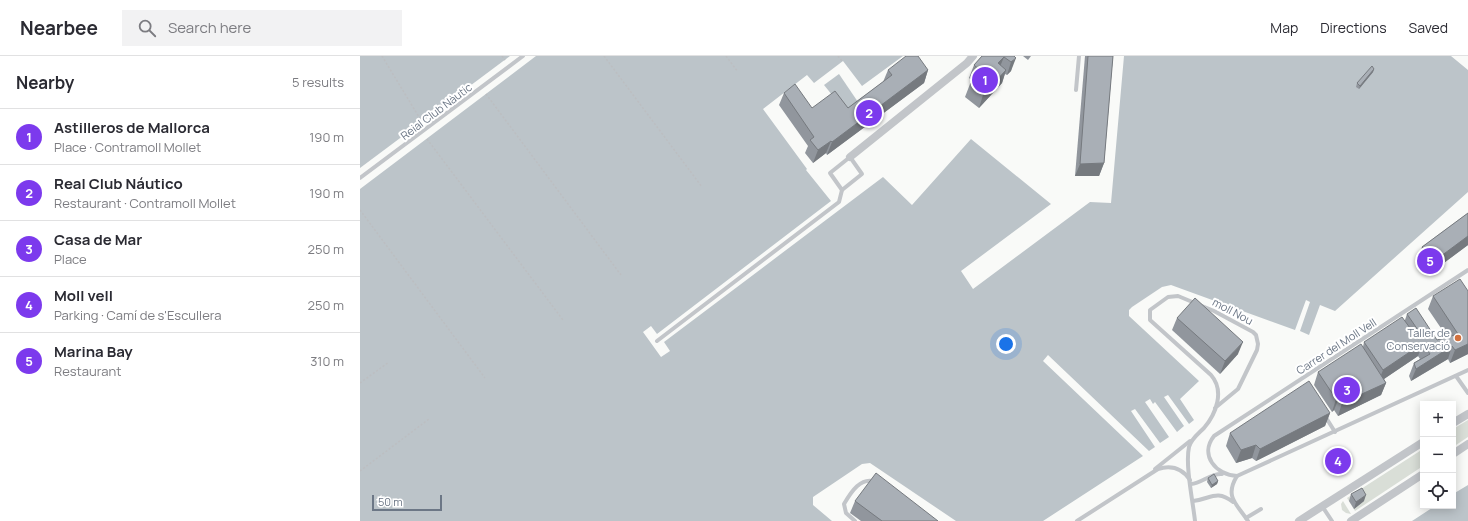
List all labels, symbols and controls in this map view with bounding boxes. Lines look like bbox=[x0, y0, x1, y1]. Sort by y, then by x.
search box bbox=[122, 10, 402, 46]
text: Nearbee bbox=[20, 15, 98, 41]
icon: search bbox=[136, 17, 158, 39]
text: Search here bbox=[168, 17, 251, 38]
text: Map bbox=[1270, 18, 1298, 37]
text: Directions bbox=[1320, 18, 1387, 37]
text: Saved bbox=[1409, 18, 1448, 37]
pin: 1 bbox=[972, 65, 998, 95]
text: Nearby bbox=[16, 71, 74, 94]
text: 5 results bbox=[292, 73, 344, 91]
street label: Reial Club Nàutic bbox=[397, 79, 475, 143]
pin: 2 bbox=[856, 98, 882, 128]
text: Astilleros de Mallorca bbox=[54, 117, 210, 138]
text: 1 bbox=[26, 128, 32, 146]
text: 190 m bbox=[309, 128, 344, 146]
text: Place · Contramoll Mollet bbox=[54, 138, 201, 156]
text: Real Club Náutico bbox=[54, 173, 183, 194]
text: 2 bbox=[25, 184, 33, 202]
text: 190 m bbox=[309, 184, 344, 202]
text: Restaurant · Contramoll Mollet bbox=[54, 194, 236, 212]
text: Casa de Mar bbox=[54, 229, 142, 250]
text: 3 bbox=[25, 240, 33, 258]
text: 250 m bbox=[308, 240, 344, 258]
pin: 5 bbox=[1417, 246, 1443, 276]
text: Place bbox=[54, 250, 87, 268]
text: Moll vell bbox=[54, 285, 113, 306]
street label: moll Nou bbox=[1210, 294, 1256, 328]
text: 4 bbox=[25, 296, 33, 314]
text: 250 m bbox=[308, 296, 344, 314]
text: Parking · Camí de s'Escullera bbox=[54, 306, 221, 324]
street label: Carrer del Moll Vell bbox=[1293, 314, 1379, 378]
place label: Taller de Conservació bbox=[1387, 325, 1451, 353]
marker: Taller de Conservació bbox=[1453, 333, 1463, 343]
your location bbox=[996, 334, 1016, 354]
text: Marina Bay bbox=[54, 341, 133, 362]
text: 5 bbox=[25, 352, 33, 370]
text: 310 m bbox=[310, 352, 344, 370]
text: Restaurant bbox=[54, 362, 121, 380]
pin: 3 bbox=[1334, 375, 1360, 405]
map controls bbox=[1420, 401, 1456, 509]
button: + bbox=[1420, 401, 1456, 437]
button: − bbox=[1420, 437, 1456, 473]
pin: 4 bbox=[1325, 446, 1351, 476]
button: locate bbox=[1420, 473, 1456, 509]
scale bar bbox=[372, 493, 442, 512]
text: 50 m bbox=[378, 494, 403, 509]

